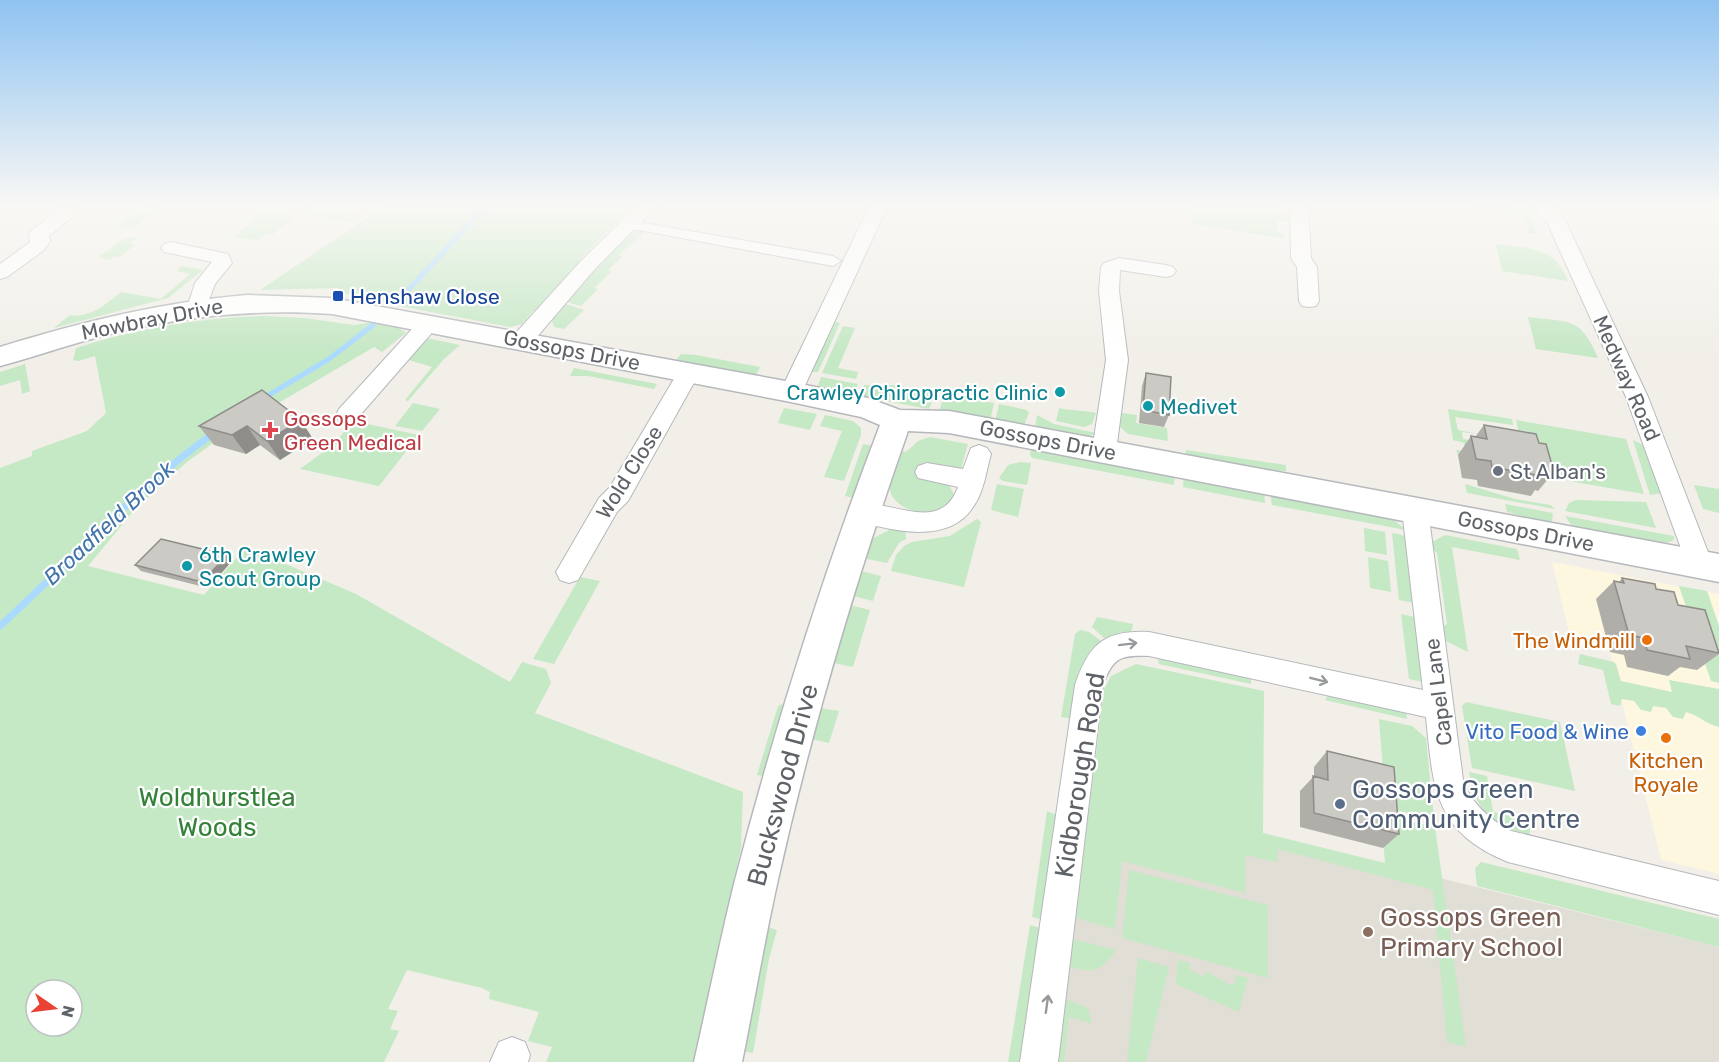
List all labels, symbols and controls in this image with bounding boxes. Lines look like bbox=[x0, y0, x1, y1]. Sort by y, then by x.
place label: Henshaw Close bbox=[350, 284, 500, 309]
marker: Henshaw Close bbox=[331, 289, 345, 303]
street label: Mowbray Drive bbox=[79, 293, 225, 345]
street label: Medway Road bbox=[1588, 311, 1666, 445]
street label: Gossops Drive bbox=[502, 324, 642, 376]
place label: Crawley Chiropractic Clinic bbox=[786, 380, 1048, 405]
marker: Crawley Chiropractic Clinic bbox=[1053, 385, 1067, 399]
place label: Medivet bbox=[1160, 394, 1237, 419]
marker: Medivet bbox=[1141, 399, 1155, 413]
place label: Gossops Green Medical bbox=[284, 406, 422, 455]
street label: Gossops Drive bbox=[978, 414, 1118, 466]
marker: Gossops Green Medical bbox=[261, 421, 279, 439]
street label: Wold Close bbox=[591, 421, 667, 523]
water label: Broadfield Brook bbox=[38, 455, 181, 591]
place label: St Alban's bbox=[1510, 459, 1606, 484]
marker: St Alban's bbox=[1491, 464, 1505, 478]
street label: Gossops Drive bbox=[1456, 505, 1596, 557]
place label: 6th Crawley Scout Group bbox=[199, 542, 321, 591]
marker: 6th Crawley Scout Group bbox=[180, 559, 194, 573]
place label: The Windmill bbox=[1513, 628, 1635, 653]
marker: The Windmill bbox=[1640, 633, 1654, 647]
street label: Capel Lane bbox=[1419, 637, 1457, 747]
one-way arrow bbox=[1118, 639, 1137, 650]
street label: Kidborough Road bbox=[1048, 670, 1112, 880]
one-way arrow bbox=[1309, 675, 1328, 687]
street label: Buckswood Drive bbox=[741, 680, 825, 890]
place label: Vito Food & Wine bbox=[1465, 719, 1629, 744]
marker: Vito Food & Wine bbox=[1634, 724, 1648, 738]
marker: Kitchen Royale bbox=[1659, 731, 1673, 745]
place label: Kitchen Royale bbox=[1629, 748, 1703, 797]
place label: Gossops Green Community Centre bbox=[1352, 774, 1580, 835]
park label: Woldhurstlea Woods bbox=[139, 782, 296, 843]
marker: Gossops Green Community Centre bbox=[1333, 797, 1347, 811]
place label: Gossops Green Primary School bbox=[1380, 902, 1563, 963]
marker: Gossops Green Primary School bbox=[1361, 925, 1375, 939]
north arrow bbox=[24, 978, 84, 1038]
one-way arrow bbox=[1041, 995, 1052, 1014]
text: N bbox=[57, 1004, 79, 1019]

